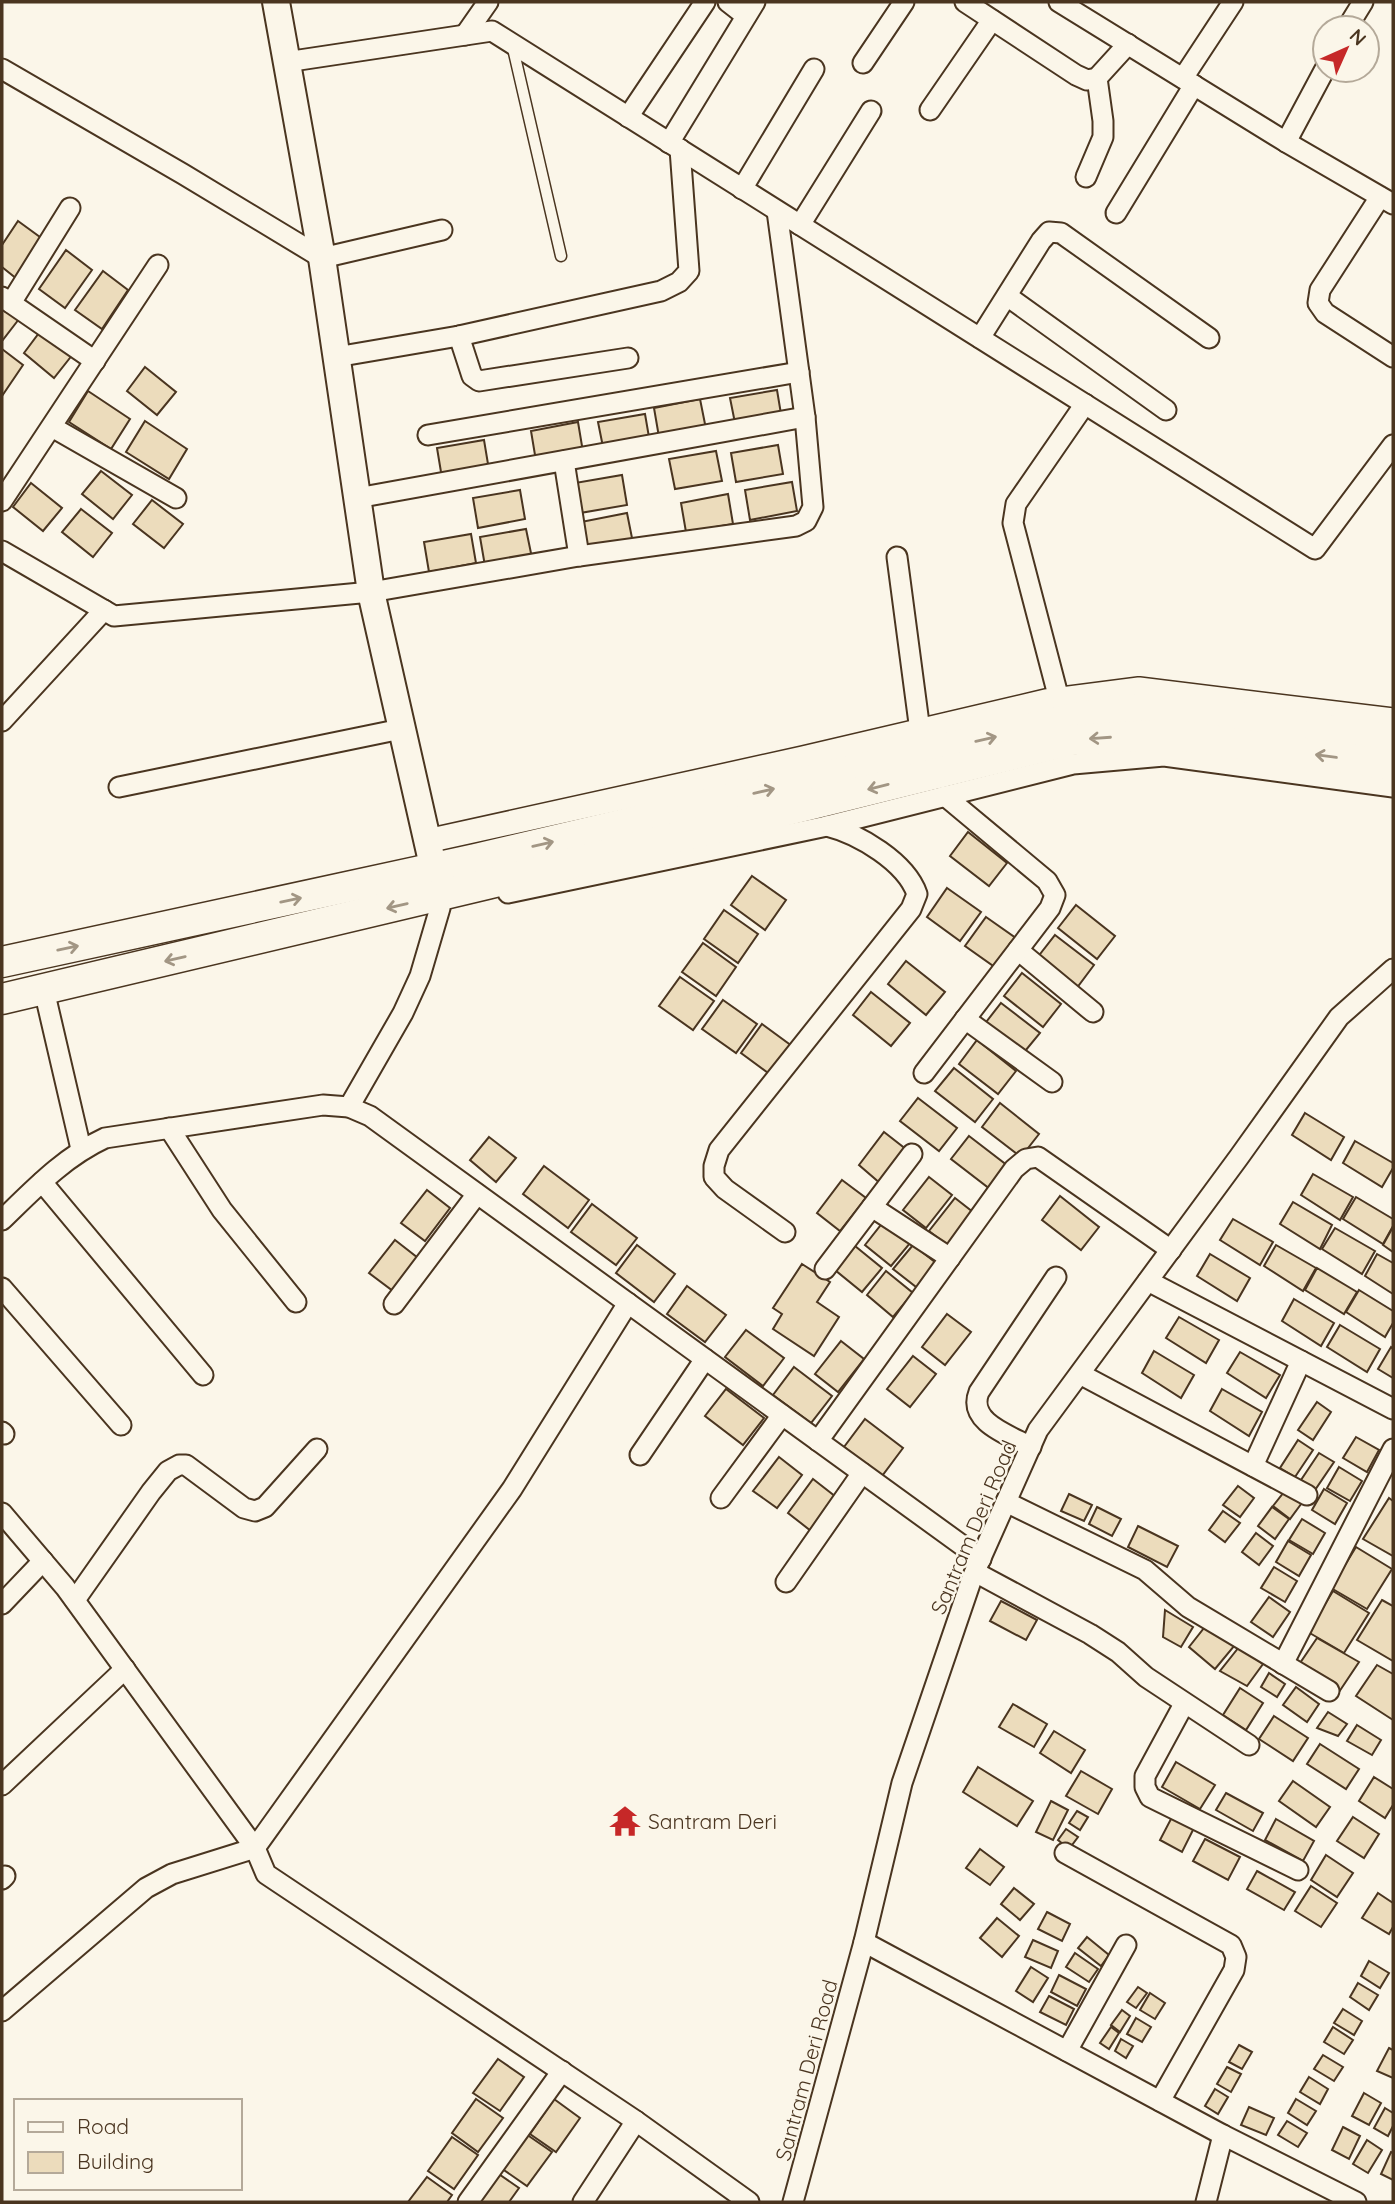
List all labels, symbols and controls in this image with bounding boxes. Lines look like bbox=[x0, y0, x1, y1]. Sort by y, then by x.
north arrow bbox=[1311, 14, 1381, 84]
text: N bbox=[1345, 24, 1371, 50]
one-way arrow bbox=[974, 731, 996, 744]
one-way arrow bbox=[1088, 731, 1111, 744]
one-way arrow bbox=[1315, 749, 1337, 762]
one-way arrow bbox=[867, 781, 890, 795]
one-way arrow bbox=[752, 784, 775, 797]
one-way arrow bbox=[531, 836, 554, 850]
one-way arrow bbox=[279, 892, 302, 906]
one-way arrow bbox=[386, 899, 409, 913]
one-way arrow bbox=[56, 940, 79, 954]
one-way arrow bbox=[164, 952, 187, 966]
street label: Santram Deri Road bbox=[925, 1436, 1021, 1618]
temple icon: Santram Deri bbox=[608, 1804, 642, 1838]
place label: Santram Deri bbox=[648, 1808, 777, 1834]
street label: Santram Deri Road bbox=[769, 1976, 843, 2164]
legend bbox=[14, 2099, 242, 2190]
text: Road bbox=[77, 2113, 129, 2139]
text: Building bbox=[77, 2148, 154, 2174]

